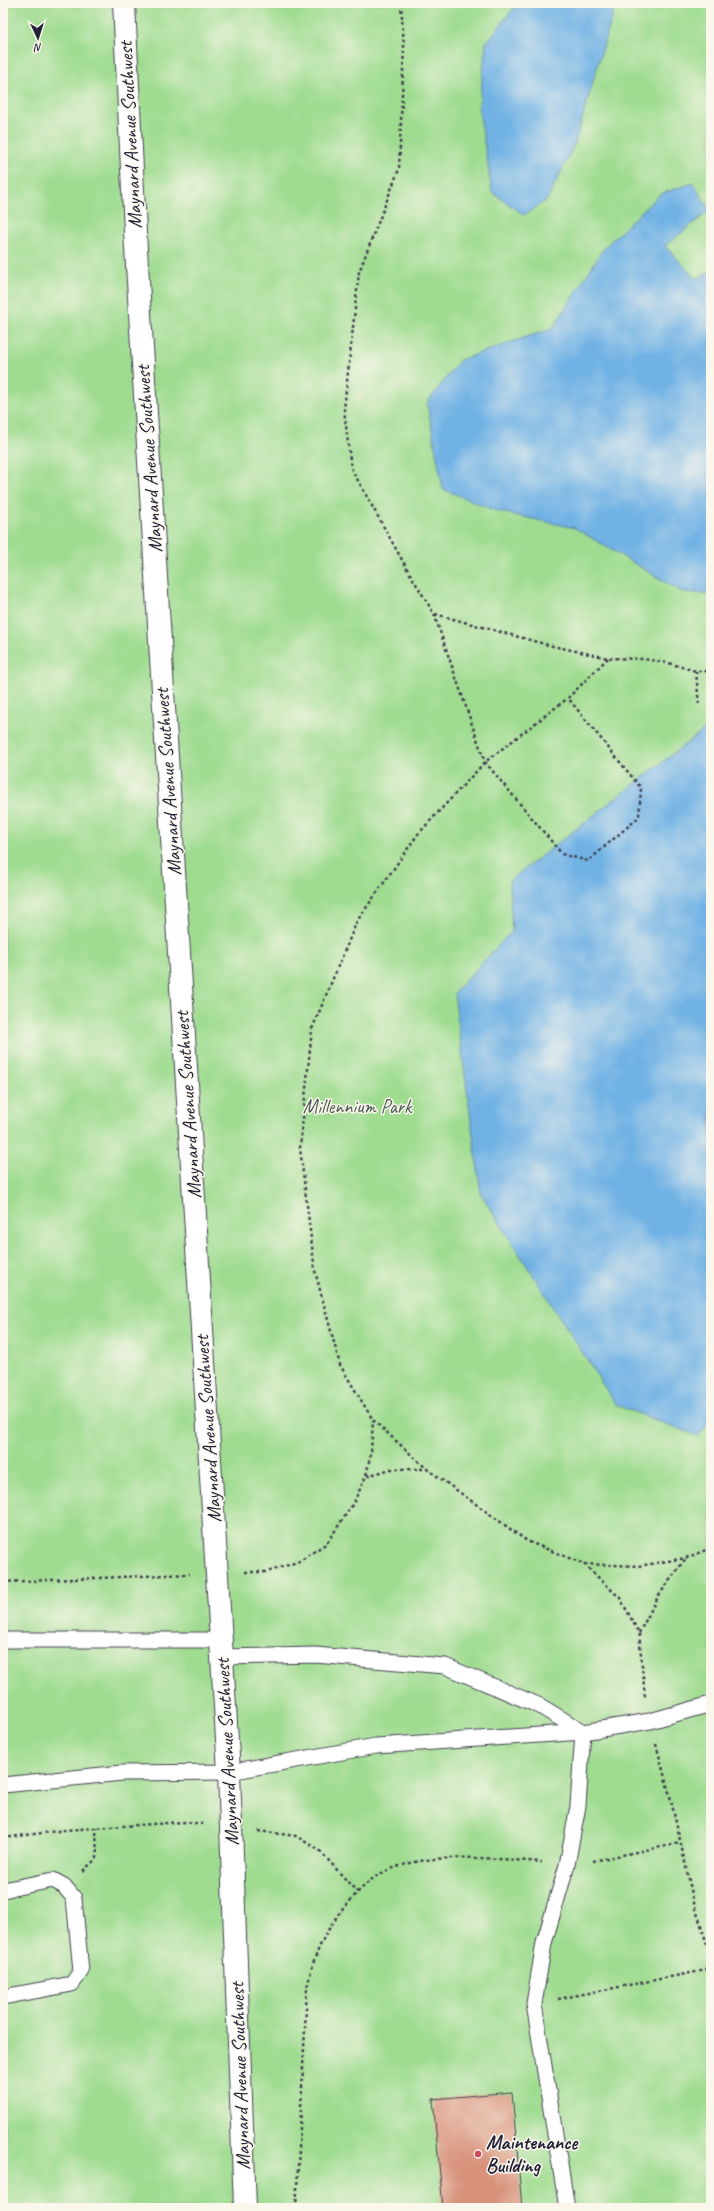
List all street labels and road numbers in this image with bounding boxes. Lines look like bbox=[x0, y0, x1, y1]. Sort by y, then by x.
street label: Maynard Avenue Southwest bbox=[112, 38, 147, 229]
street label: Maynard Avenue Southwest bbox=[130, 362, 168, 553]
street label: Maynard Avenue Southwest bbox=[149, 685, 187, 876]
street label: Maynard Avenue Southwest bbox=[169, 1008, 207, 1199]
street label: Maynard Avenue Southwest bbox=[189, 1332, 227, 1523]
street label: Maynard Avenue Southwest bbox=[209, 1655, 244, 1846]
street label: Maynard Avenue Southwest bbox=[224, 1979, 256, 2170]

